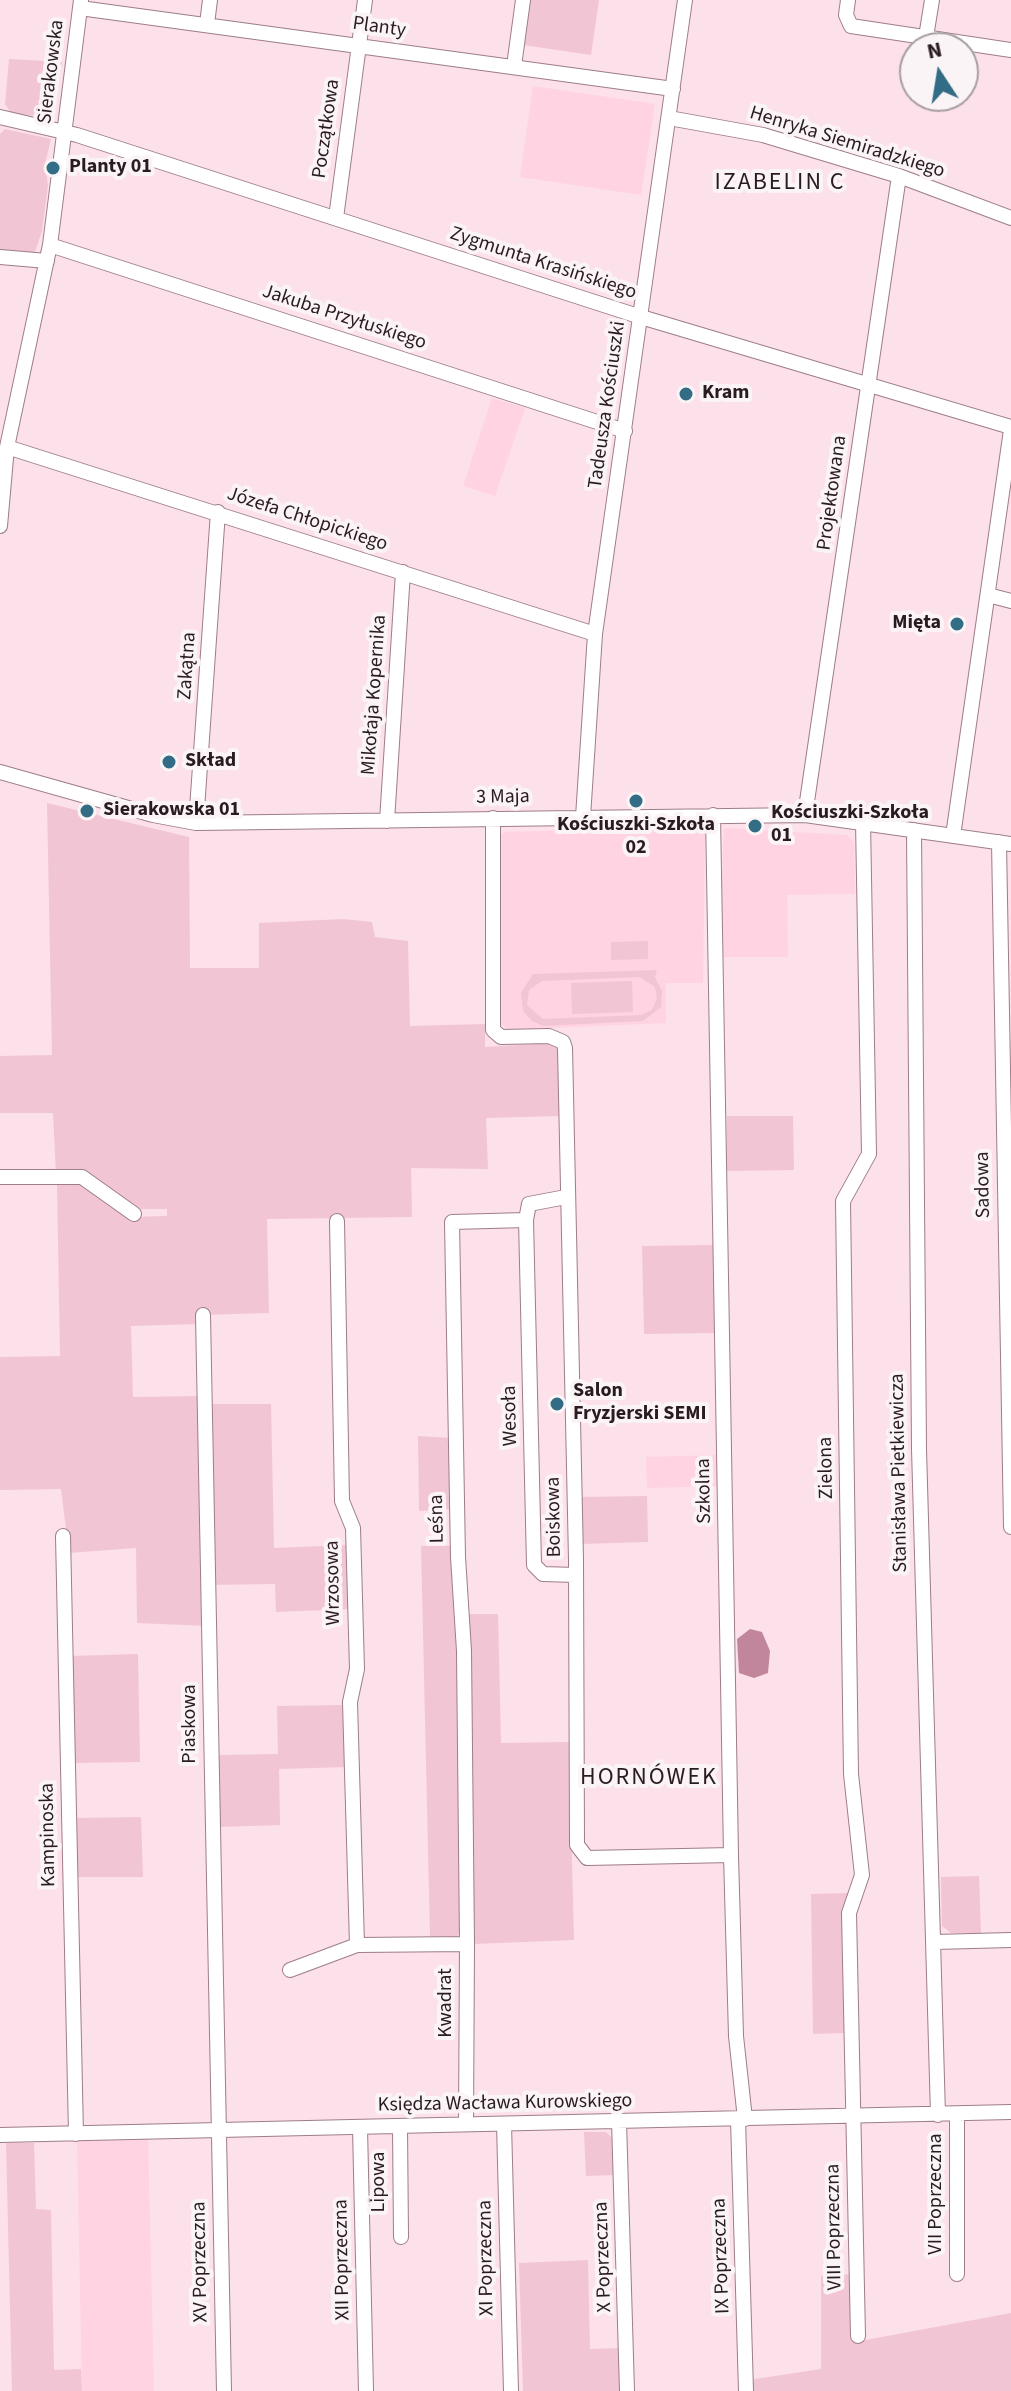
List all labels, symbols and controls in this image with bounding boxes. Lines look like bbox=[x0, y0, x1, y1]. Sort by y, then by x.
street label: Planty bbox=[351, 12, 407, 44]
street label: Sierakowska bbox=[34, 18, 70, 126]
north arrow bbox=[899, 32, 979, 112]
text: N bbox=[924, 33, 945, 68]
street label: Początkowa bbox=[308, 78, 346, 180]
street label: Henryka Siemiradzkiego bbox=[747, 102, 947, 184]
place label: Planty 01 bbox=[69, 156, 152, 180]
marker: Planty 01 bbox=[44, 159, 62, 177]
district label: IZABELIN C bbox=[715, 170, 845, 198]
street label: Zygmunta Krasińskiego bbox=[447, 223, 639, 305]
street label: Jakuba Przyłuskiego bbox=[259, 280, 429, 356]
street label: Tadeusza Kościuszki bbox=[584, 320, 632, 490]
place label: Kram bbox=[702, 382, 749, 406]
marker: Kram bbox=[677, 385, 695, 403]
street label: Projektowana bbox=[813, 434, 853, 552]
street label: Józefa Chłopickiego bbox=[224, 483, 390, 557]
place label: Mięta bbox=[892, 612, 941, 636]
street label: Mikołaja Kopernika bbox=[357, 614, 393, 776]
marker: Mięta bbox=[948, 615, 966, 633]
street label: Zakątna bbox=[174, 631, 202, 701]
place label: Skład bbox=[185, 750, 236, 774]
marker: Skład bbox=[160, 753, 178, 771]
street label: 3 Maja bbox=[476, 786, 530, 810]
marker: Kościuszki-Szkoła 02 bbox=[627, 792, 645, 810]
place label: Sierakowska 01 bbox=[103, 799, 240, 823]
marker: Sierakowska 01 bbox=[78, 802, 96, 820]
place label: Kościuszki-Szkoła 01 bbox=[771, 802, 929, 849]
place label: Kościuszki-Szkoła 02 bbox=[557, 814, 715, 861]
marker: Kościuszki-Szkoła 01 bbox=[746, 817, 764, 835]
street label: Sadowa bbox=[971, 1151, 997, 1219]
street label: Stanisława Pietkiewicza bbox=[886, 1373, 914, 1573]
place label: Salon Fryzjerski SEMI bbox=[573, 1380, 707, 1427]
street label: Wesoła bbox=[498, 1385, 524, 1447]
marker: Salon Fryzjerski SEMI bbox=[548, 1395, 566, 1413]
street label: Zielona bbox=[814, 1437, 840, 1499]
street label: Szkolna bbox=[692, 1458, 718, 1524]
street label: Boiskowa bbox=[542, 1477, 568, 1557]
street label: Leśna bbox=[426, 1494, 450, 1544]
street label: Wrzosowa bbox=[321, 1540, 347, 1626]
street label: Piaskowa bbox=[179, 1684, 203, 1764]
district label: HORNÓWEK bbox=[580, 1765, 718, 1793]
street label: Kampinoska bbox=[36, 1783, 62, 1887]
street label: Kwadrat bbox=[435, 1968, 459, 2038]
street label: Księdza Wacława Kurowskiego bbox=[378, 2090, 632, 2118]
street label: VII Poprzeczna bbox=[925, 2133, 949, 2255]
street label: Lipowa bbox=[368, 2152, 392, 2212]
street label: VIII Poprzeczna bbox=[822, 2164, 848, 2290]
street label: IX Poprzeczna bbox=[708, 2198, 736, 2314]
street label: XII Poprzeczna bbox=[330, 2199, 356, 2321]
street label: XI Poprzeczna bbox=[474, 2200, 500, 2316]
street label: XV Poprzeczna bbox=[188, 2201, 214, 2323]
street label: X Poprzeczna bbox=[590, 2201, 618, 2313]

